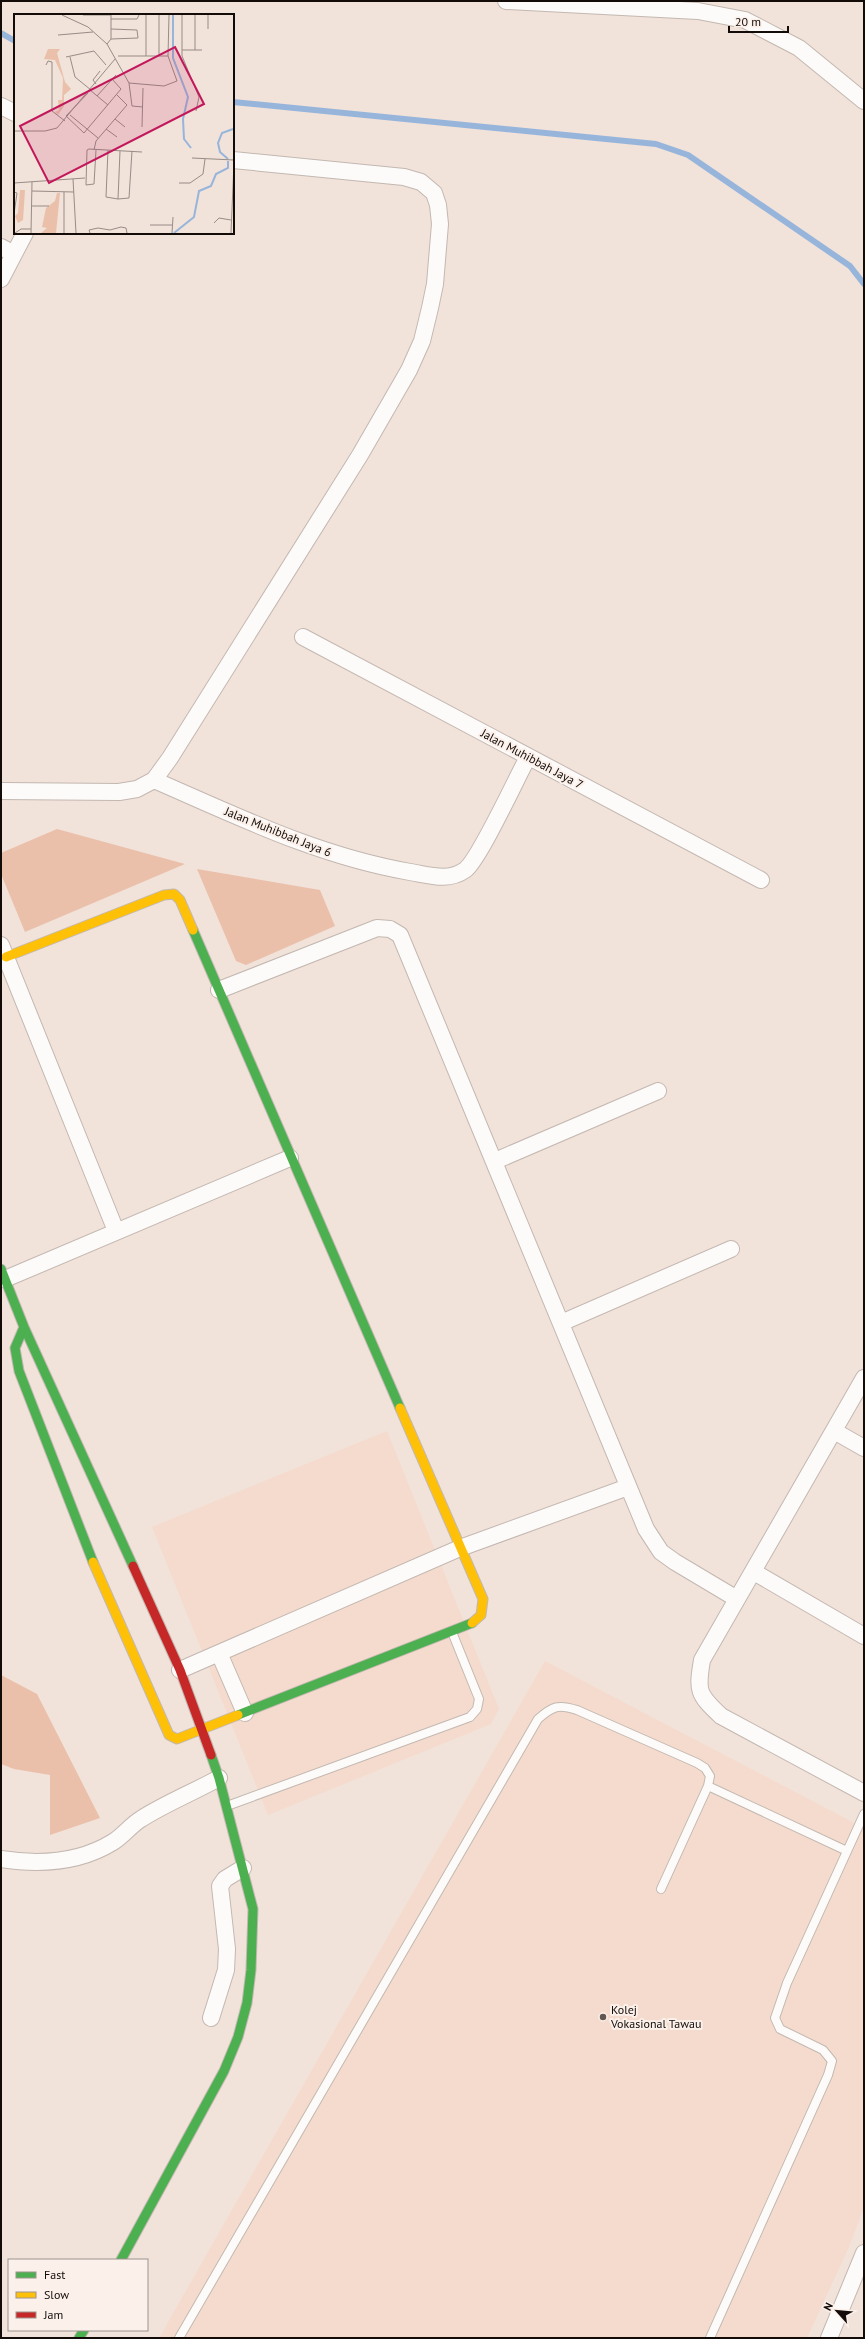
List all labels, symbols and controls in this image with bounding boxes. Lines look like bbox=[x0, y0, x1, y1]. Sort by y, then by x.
scale bar bbox=[729, 8, 788, 34]
inset map bbox=[14, 14, 234, 234]
text: 20 m bbox=[735, 14, 761, 29]
street label: Jalan Muhibbah Jaya 7 bbox=[478, 725, 586, 792]
street label: Jalan Muhibbah Jaya 6 bbox=[222, 803, 334, 860]
place label: Kolej Vokasional Tawau bbox=[610, 2002, 701, 2031]
marker: Kolej Vokasional Tawau bbox=[598, 2012, 608, 2022]
legend bbox=[8, 2259, 148, 2331]
text: Fast bbox=[44, 2267, 65, 2282]
text: Slow bbox=[44, 2287, 69, 2302]
north arrow bbox=[817, 2291, 857, 2331]
text: N bbox=[820, 2300, 836, 2313]
text: Jam bbox=[43, 2307, 63, 2322]

